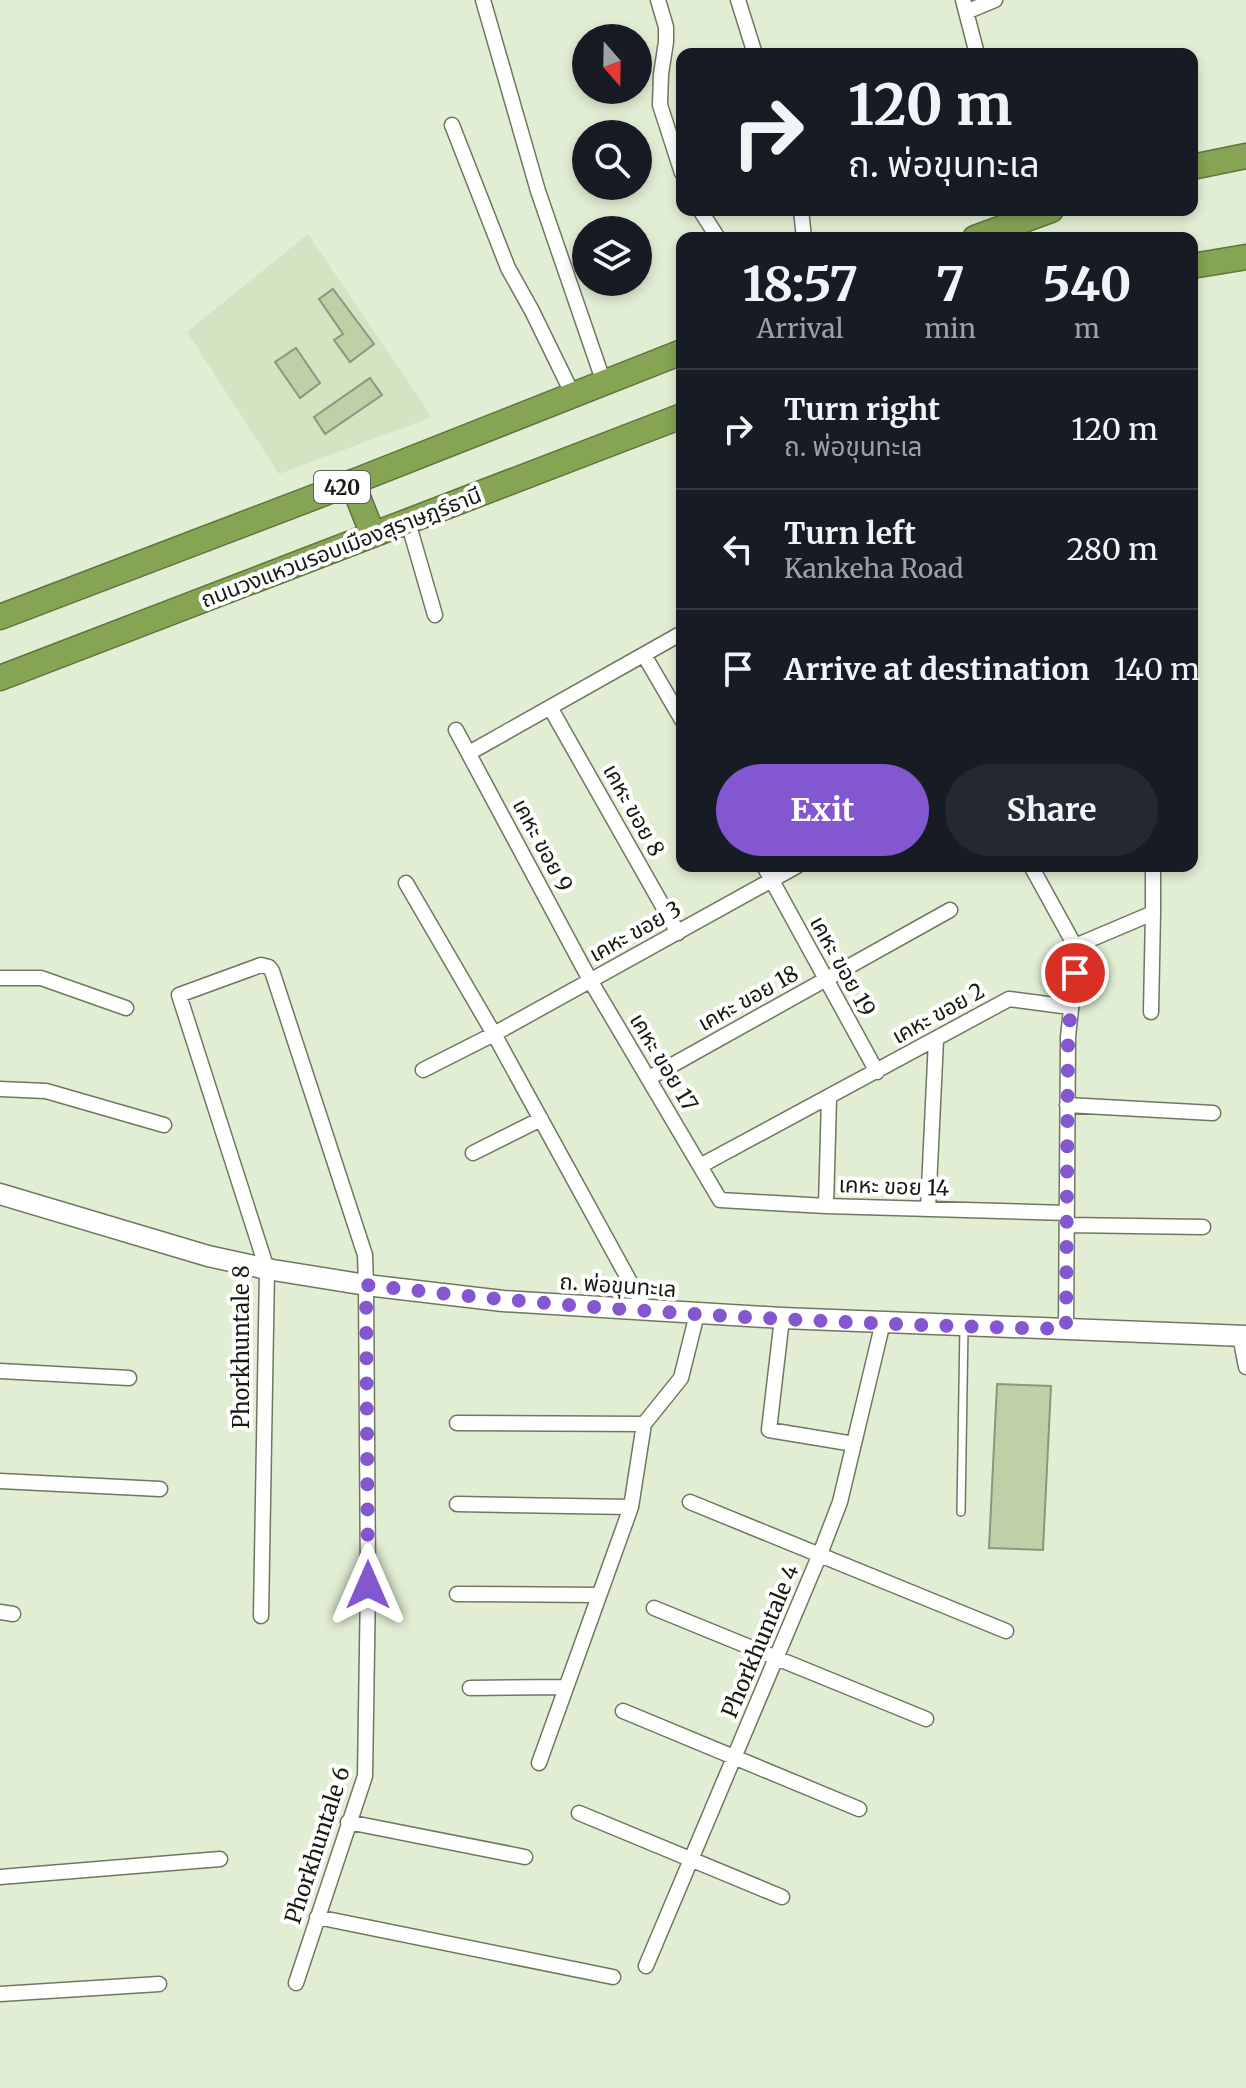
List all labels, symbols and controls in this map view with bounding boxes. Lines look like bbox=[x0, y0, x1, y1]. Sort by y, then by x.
north arrow bbox=[572, 24, 652, 104]
map controls bbox=[572, 24, 652, 296]
text: 120 m bbox=[848, 70, 1012, 140]
icon: right bbox=[716, 80, 820, 184]
button: search bbox=[572, 120, 652, 200]
text: ถ. พ่อขุนทะเล bbox=[848, 142, 1040, 187]
button: layers bbox=[572, 216, 652, 296]
text: 18:57 bbox=[743, 254, 858, 314]
text: 7 bbox=[936, 254, 965, 314]
text: 540 bbox=[1042, 254, 1131, 314]
text: Arrival bbox=[757, 312, 844, 345]
text: min bbox=[925, 312, 976, 345]
text: m bbox=[1074, 312, 1100, 345]
text: Turn right bbox=[784, 390, 940, 428]
icon: right bbox=[716, 407, 760, 451]
text: 120 m bbox=[1071, 410, 1158, 448]
text: ถ. พ่อขุนทะเล bbox=[784, 430, 922, 463]
road number: 420 bbox=[314, 471, 370, 503]
street label: ถนนวงแหวนรอบเมืองสุราษฎร์ธานี bbox=[197, 480, 485, 614]
text: Turn left bbox=[784, 514, 916, 552]
icon: left bbox=[716, 527, 760, 571]
text: 280 m bbox=[1067, 530, 1158, 568]
text: Kankeha Road bbox=[784, 552, 963, 585]
icon: arrive bbox=[716, 647, 760, 691]
text: Arrive at destination bbox=[784, 650, 1090, 688]
text: 140 m bbox=[1114, 650, 1200, 688]
street label: เคหะ ขอย 8 bbox=[597, 759, 671, 861]
button: Exit bbox=[716, 764, 929, 856]
button: Share bbox=[945, 764, 1158, 856]
street label: เคหะ ขอย 9 bbox=[507, 794, 579, 896]
street label: เคหะ ขอย 3 bbox=[584, 894, 686, 968]
street label: เคหะ ขอย 19 bbox=[804, 911, 882, 1021]
pin bbox=[1041, 939, 1109, 1007]
icon: arrive bbox=[1053, 951, 1097, 995]
street label: เคหะ ขอย 18 bbox=[693, 959, 803, 1037]
street label: เคหะ ขอย 2 bbox=[887, 976, 989, 1050]
street label: เคหะ ขอย 17 bbox=[624, 1008, 704, 1116]
street label: เคหะ ขอย 14 bbox=[838, 1170, 950, 1202]
street label: Phorkhuntale 8 bbox=[227, 1265, 255, 1429]
street label: ถ. พ่อขุนทะเล bbox=[559, 1267, 677, 1303]
position arrow bbox=[326, 1543, 410, 1627]
street label: Phorkhuntale 4 bbox=[715, 1560, 805, 1722]
street label: Phorkhuntale 6 bbox=[278, 1763, 356, 1927]

